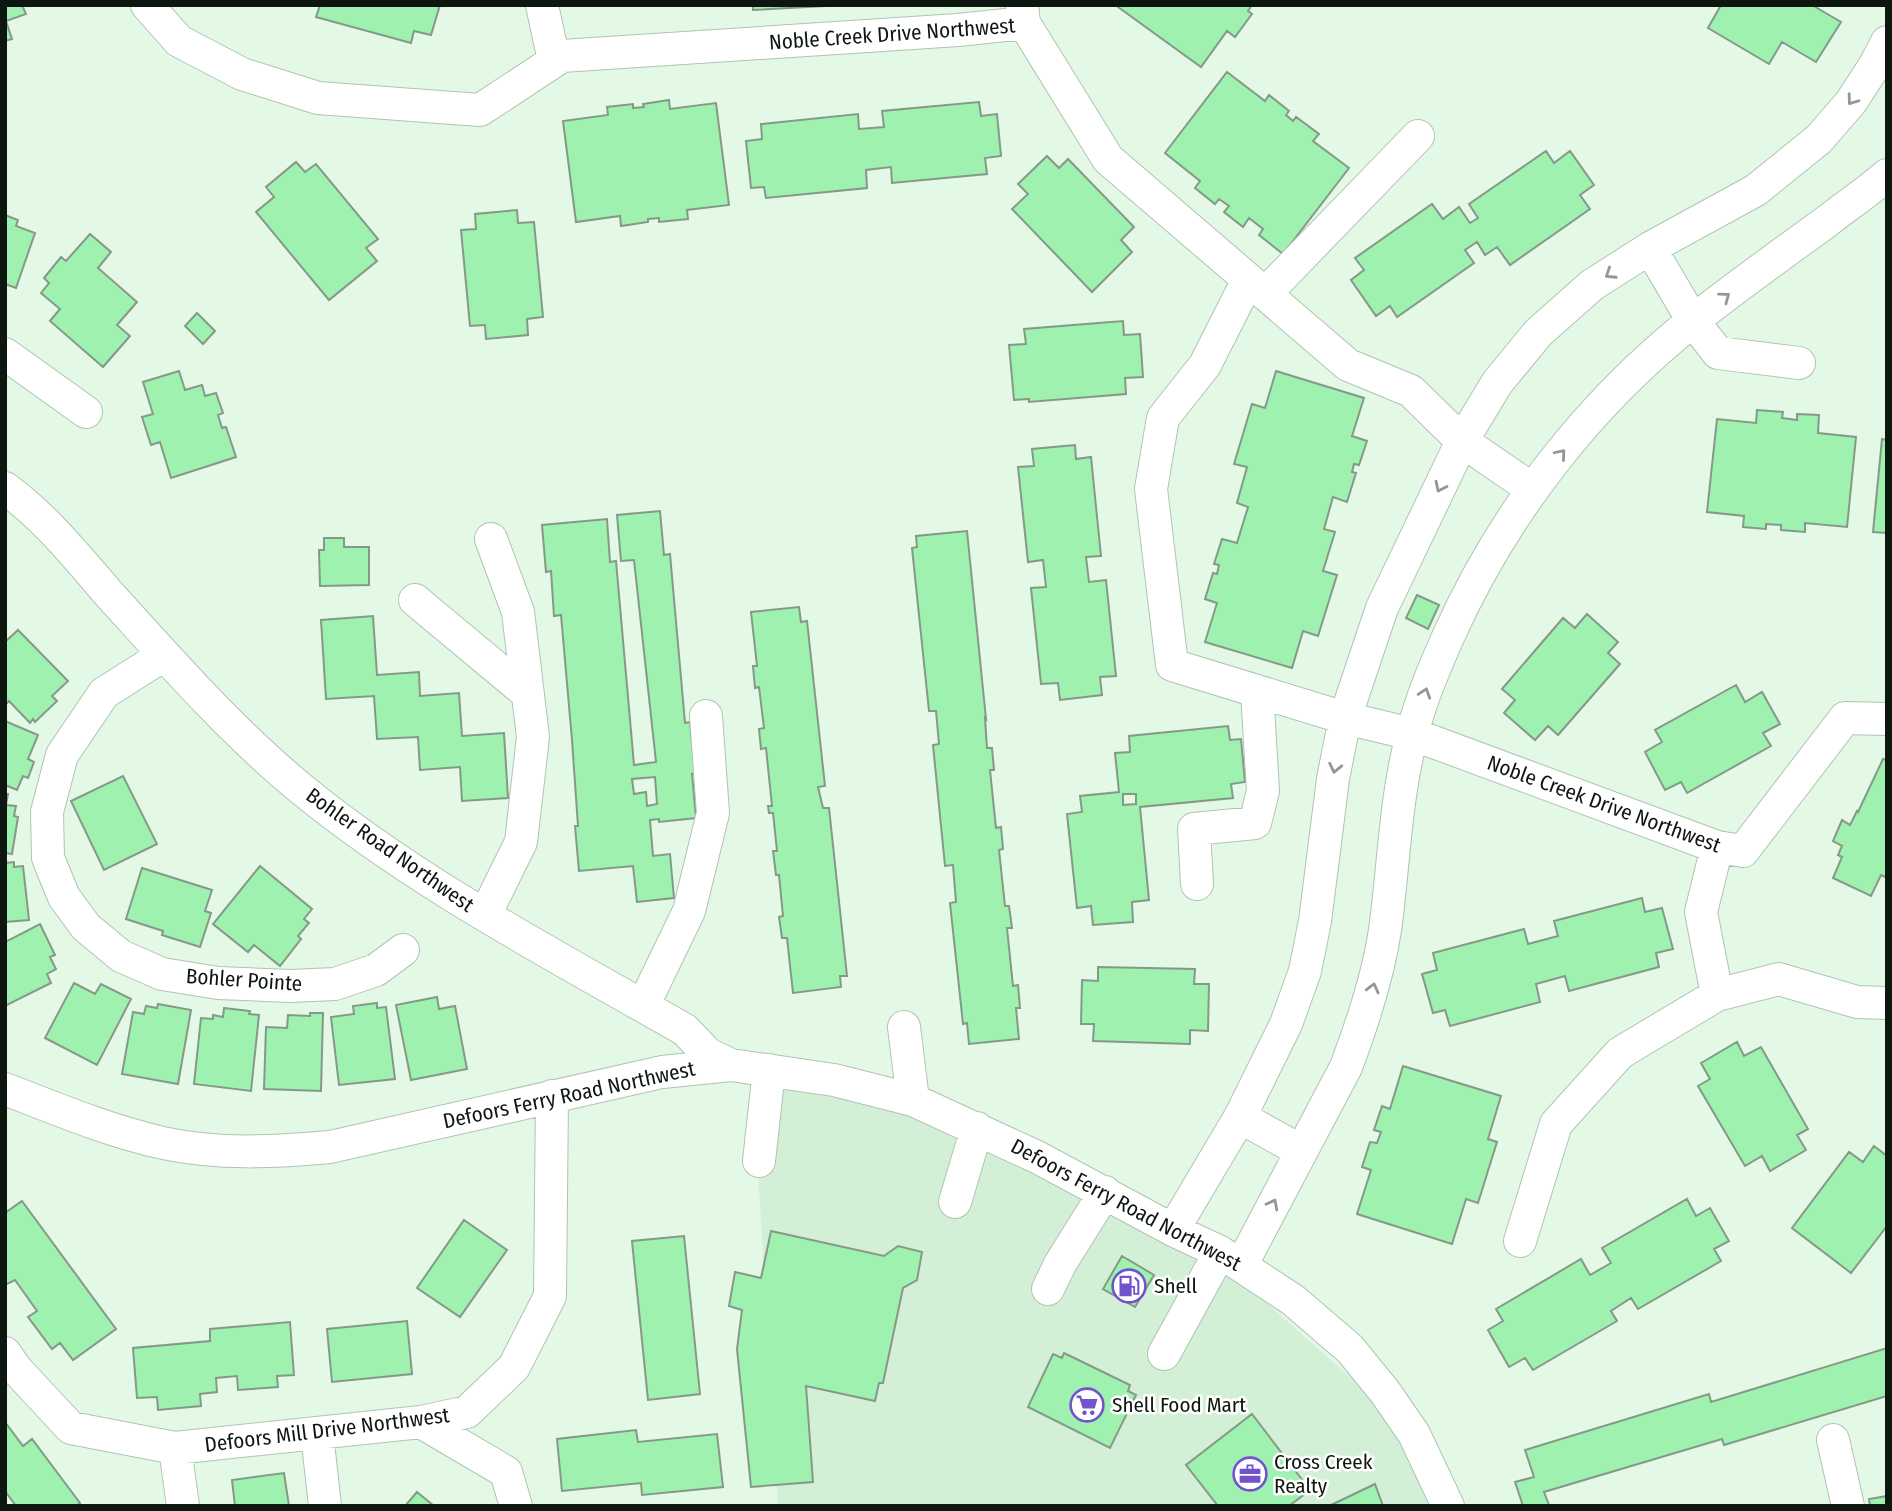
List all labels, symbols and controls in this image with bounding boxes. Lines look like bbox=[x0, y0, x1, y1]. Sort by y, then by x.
street label: Noble Creek Drive Northwest bbox=[768, 12, 1016, 56]
one-way arrow bbox=[1848, 92, 1860, 105]
one-way arrow bbox=[1605, 266, 1618, 278]
one-way arrow bbox=[1717, 293, 1730, 305]
one-way arrow bbox=[1553, 449, 1565, 462]
one-way arrow bbox=[1434, 480, 1448, 492]
one-way arrow bbox=[1417, 687, 1432, 699]
street label: Noble Creek Drive Northwest bbox=[1484, 750, 1724, 858]
one-way arrow bbox=[1328, 762, 1343, 774]
street label: Bohler Road Northwest bbox=[301, 782, 479, 918]
street label: Bohler Pointe bbox=[185, 963, 303, 997]
one-way arrow bbox=[1365, 982, 1379, 994]
street label: Defoors Ferry Road Northwest bbox=[441, 1056, 698, 1134]
street label: Defoors Ferry Road Northwest bbox=[1006, 1133, 1246, 1277]
one-way arrow bbox=[1265, 1199, 1279, 1211]
fuel station icon: Shell bbox=[1110, 1267, 1148, 1305]
place label: Shell bbox=[1154, 1273, 1197, 1299]
supermarket icon: Shell Food Mart bbox=[1068, 1386, 1106, 1424]
place label: Shell Food Mart bbox=[1112, 1392, 1246, 1418]
street label: Defoors Mill Drive Northwest bbox=[203, 1402, 451, 1458]
place label: Cross Creek Realty bbox=[1274, 1449, 1373, 1499]
office icon: Cross Creek Realty bbox=[1231, 1455, 1269, 1493]

